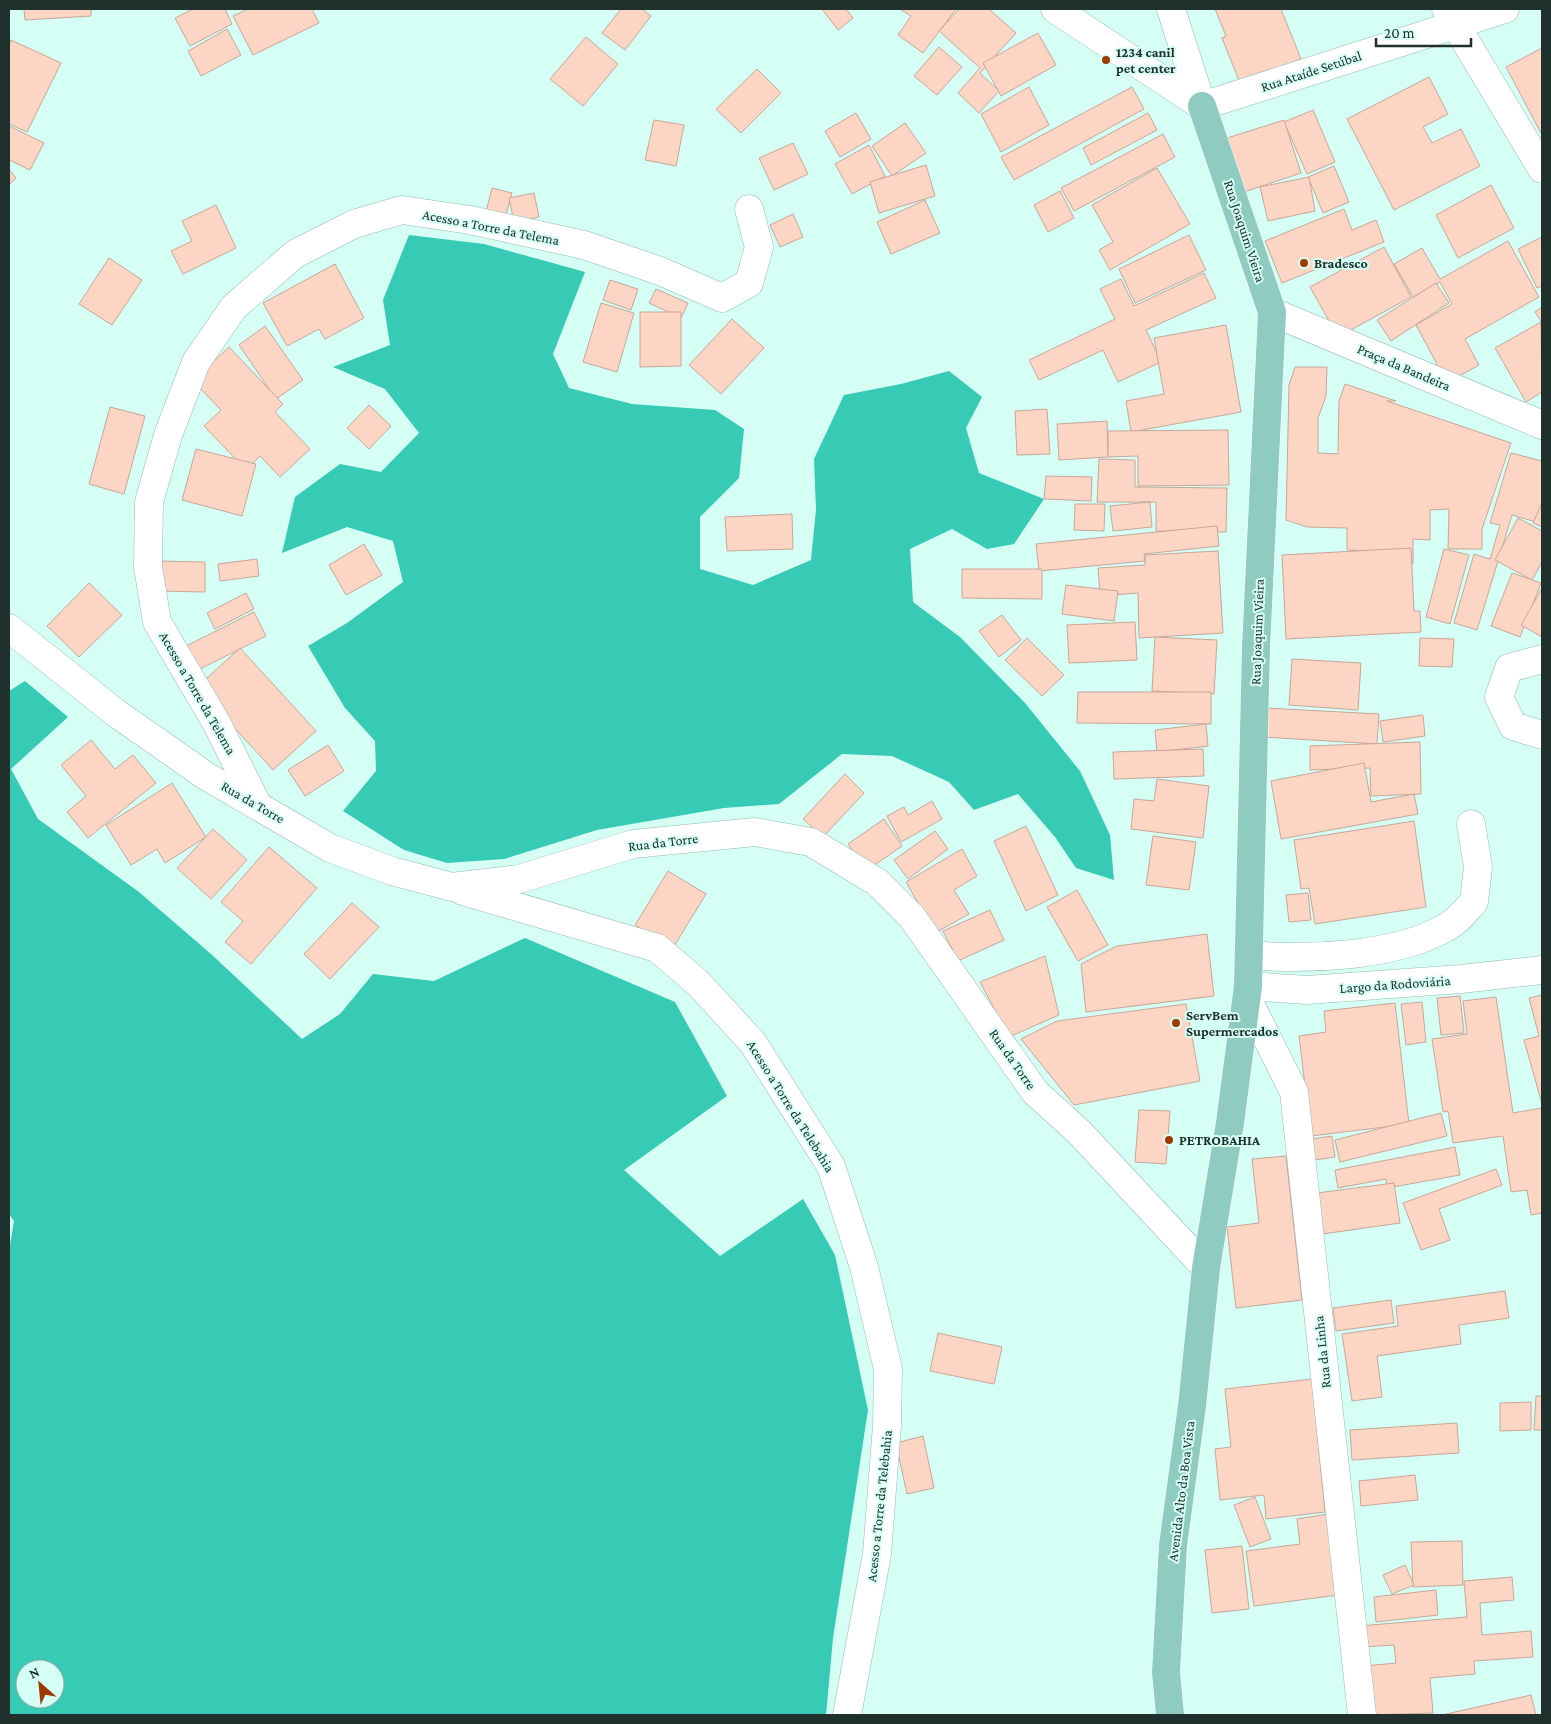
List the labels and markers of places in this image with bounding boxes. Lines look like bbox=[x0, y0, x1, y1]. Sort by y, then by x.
place label: 1234 canil pet center bbox=[1116, 44, 1176, 76]
marker: 1234 canil pet center bbox=[1100, 54, 1112, 66]
place label: Bradesco bbox=[1314, 255, 1368, 271]
marker: Bradesco bbox=[1298, 257, 1310, 269]
place label: ServBem Supermercados bbox=[1186, 1007, 1278, 1039]
marker: ServBem Supermercados bbox=[1170, 1017, 1182, 1029]
place label: PETROBAHIA bbox=[1179, 1132, 1261, 1148]
marker: PETROBAHIA bbox=[1163, 1134, 1175, 1146]

